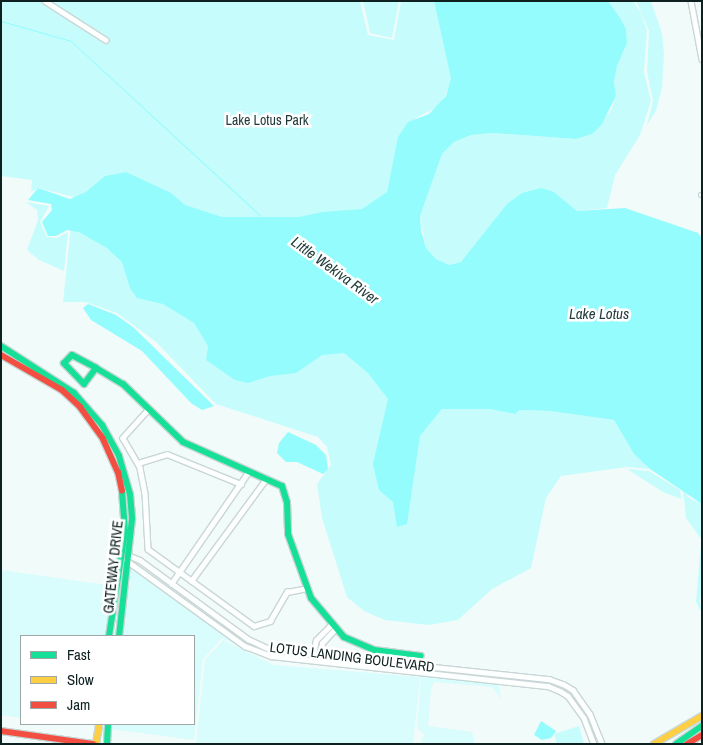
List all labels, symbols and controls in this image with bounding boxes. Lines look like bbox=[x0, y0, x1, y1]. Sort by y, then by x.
park label: Lake Lotus Park bbox=[226, 112, 308, 128]
water label: Little Wekiva River bbox=[288, 232, 382, 308]
water label: Lake Lotus bbox=[569, 305, 629, 323]
street label: GATEWAY DRIVE bbox=[100, 520, 126, 614]
legend bbox=[20, 635, 195, 725]
street label: LOTUS LANDING BOULEVARD bbox=[269, 639, 435, 675]
text: Fast bbox=[67, 644, 90, 665]
text: Slow bbox=[67, 669, 94, 690]
text: Jam bbox=[67, 694, 90, 715]

